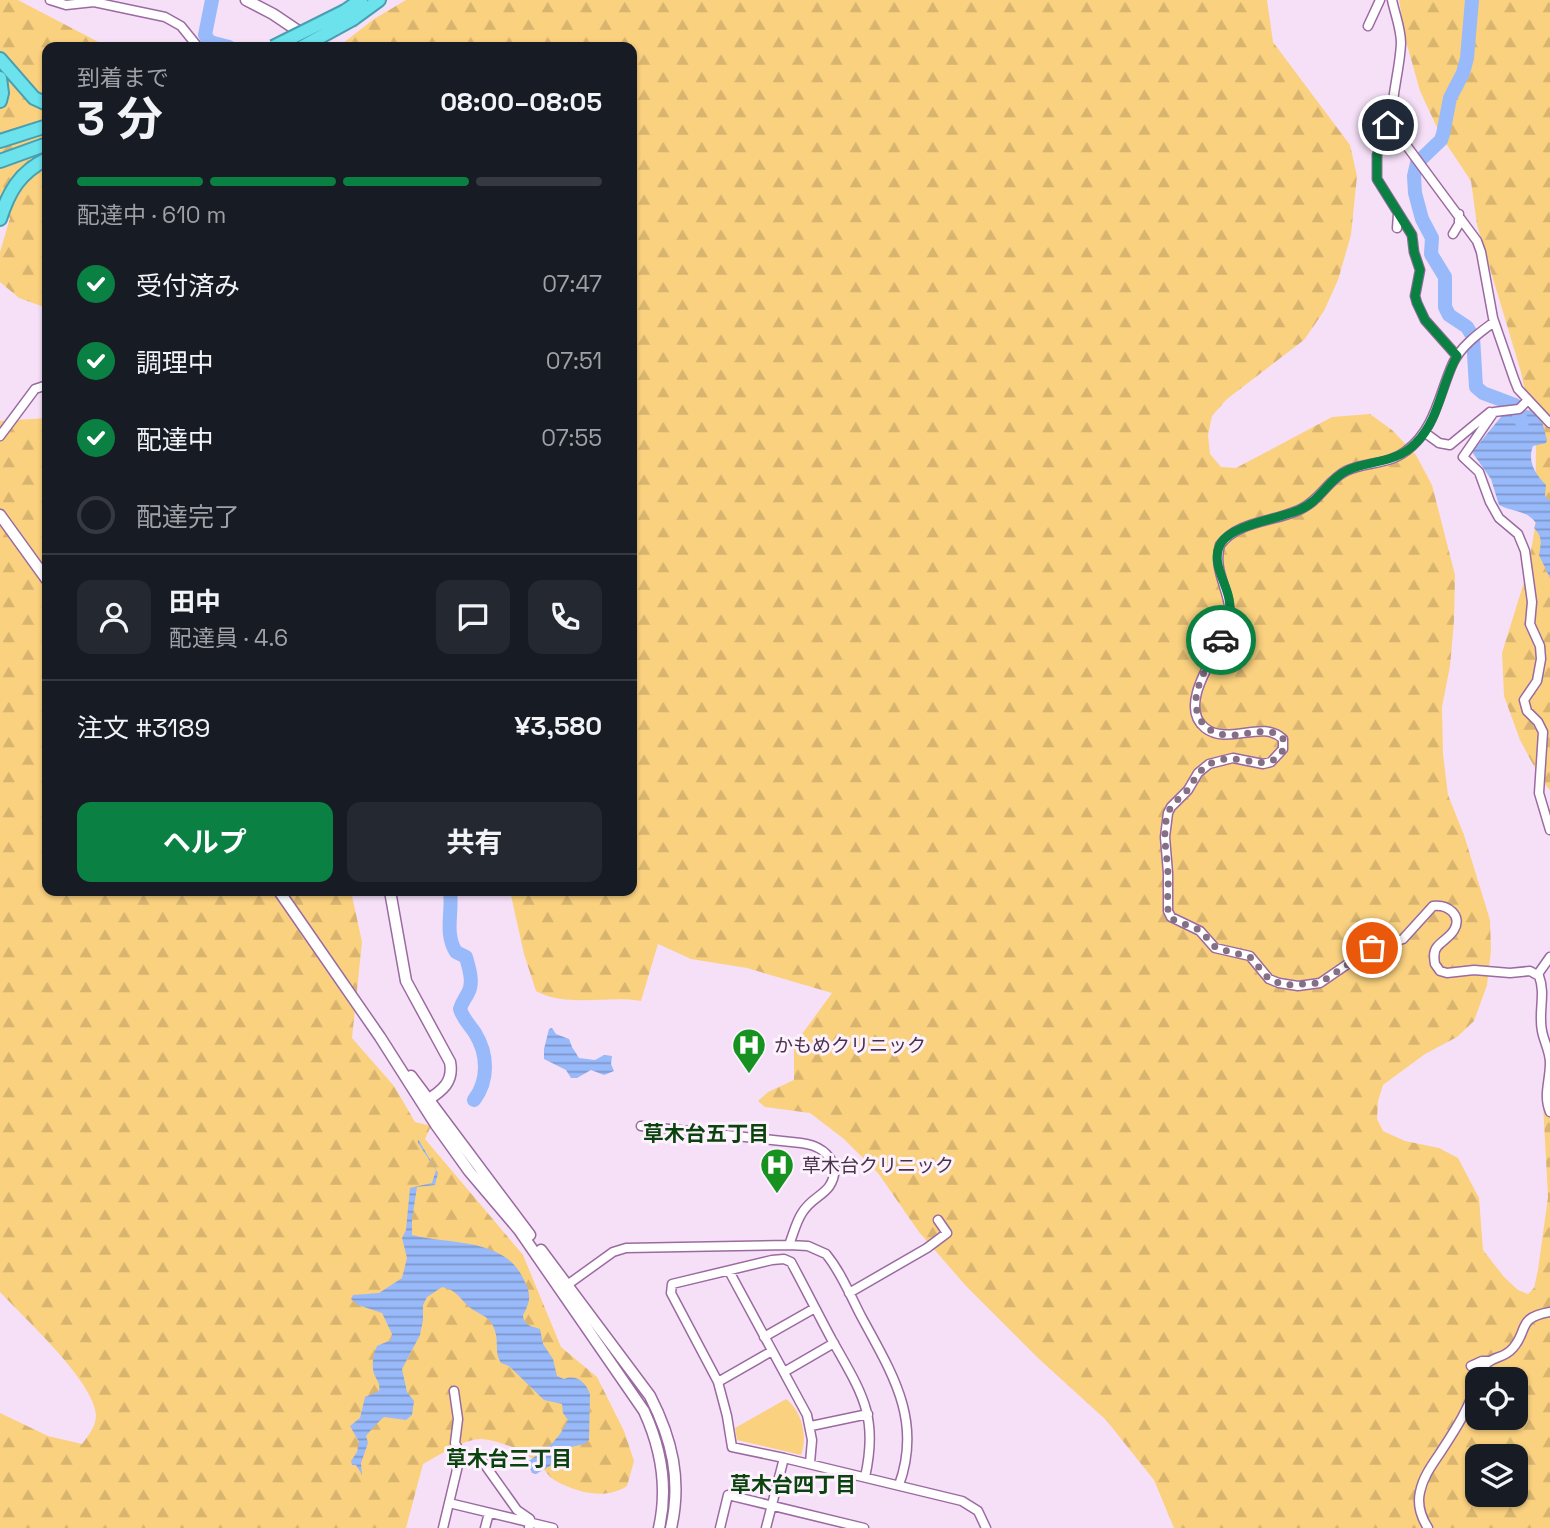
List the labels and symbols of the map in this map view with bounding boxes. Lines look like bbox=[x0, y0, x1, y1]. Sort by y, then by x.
pin bbox=[1358, 95, 1418, 155]
courier bbox=[1186, 605, 1256, 675]
pin bbox=[1342, 918, 1402, 978]
hospital icon: かもめクリニック bbox=[730, 1026, 768, 1075]
place label: かもめクリニック bbox=[774, 1033, 926, 1058]
district label: 草木台五丁目 bbox=[643, 1120, 769, 1147]
hospital icon: 草木台クリニック bbox=[758, 1146, 796, 1195]
place label: 草木台クリニック bbox=[802, 1153, 954, 1178]
district label: 草木台三丁目 bbox=[446, 1445, 572, 1472]
district label: 草木台四丁目 bbox=[730, 1471, 856, 1498]

